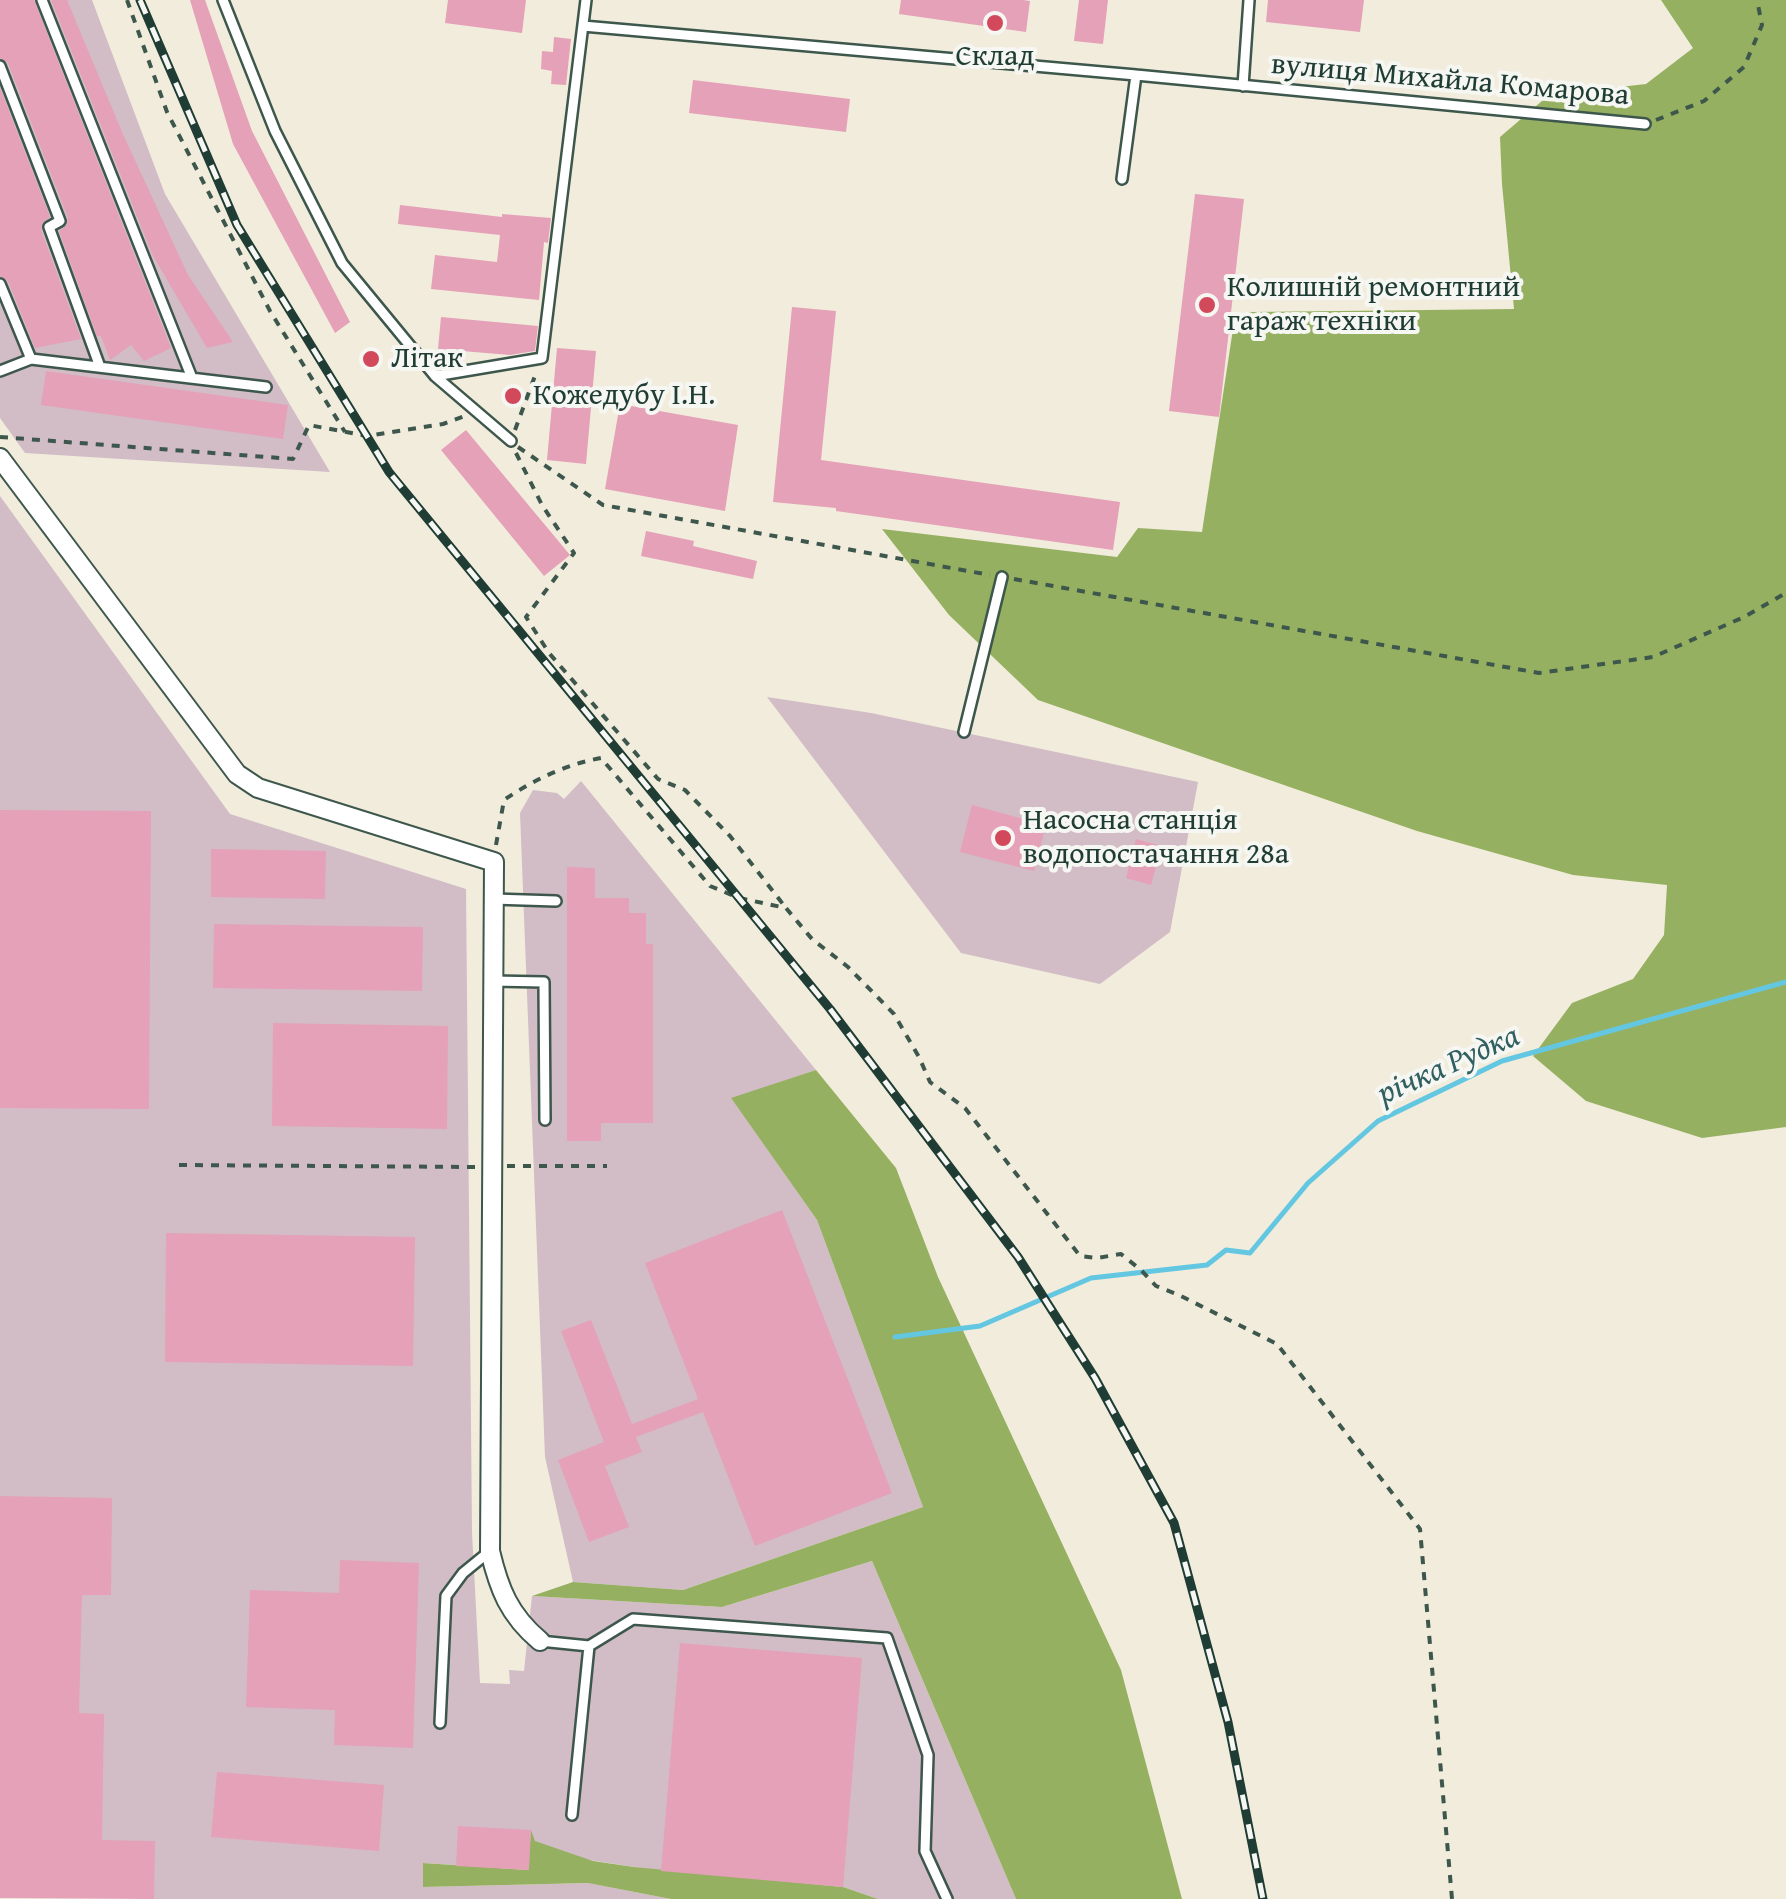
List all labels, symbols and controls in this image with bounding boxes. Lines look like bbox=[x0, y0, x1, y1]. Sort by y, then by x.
marker: Склад bbox=[984, 12, 1006, 34]
place label: Склад bbox=[955, 39, 1035, 75]
street label: вулиця Михайла Комарова bbox=[1270, 47, 1630, 115]
place label: Колишній ремонтний гараж техніки bbox=[1227, 270, 1520, 340]
marker: Колишній ремонтний гараж техніки bbox=[1196, 294, 1218, 316]
place label: Літак bbox=[391, 341, 463, 377]
marker: Літак bbox=[360, 348, 382, 370]
place label: Кожедубу І.Н. bbox=[533, 378, 715, 414]
marker: Кожедубу І.Н. bbox=[502, 385, 524, 407]
place label: Насосна станція водопостачання 28а bbox=[1023, 803, 1289, 874]
marker: Насосна станція водопостачання 28а bbox=[992, 827, 1014, 849]
water label: річка Рудка bbox=[1372, 1018, 1526, 1114]

